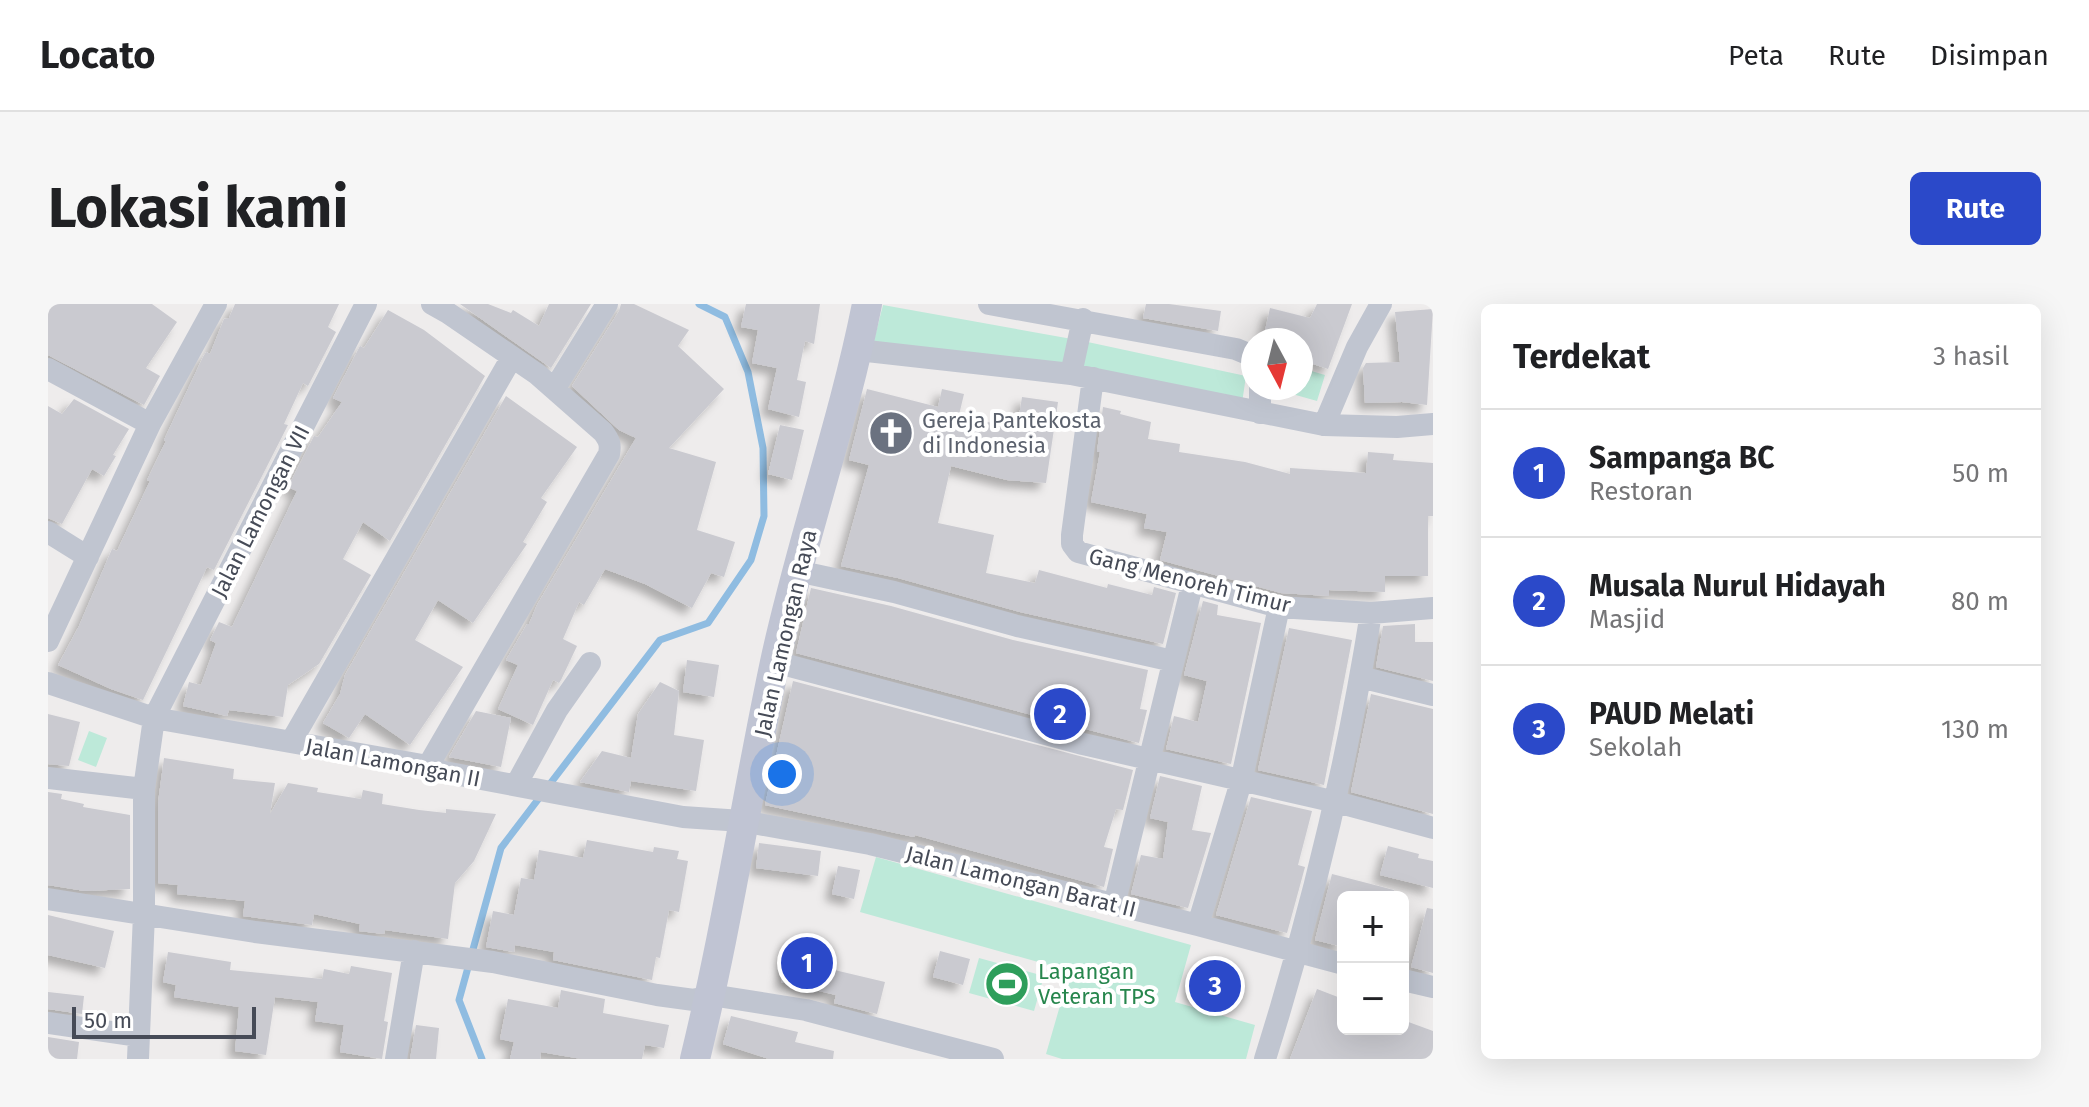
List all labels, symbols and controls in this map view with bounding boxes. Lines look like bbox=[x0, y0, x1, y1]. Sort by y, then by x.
text: Locato bbox=[40, 32, 156, 78]
text: Peta bbox=[1728, 39, 1784, 72]
text: Rute bbox=[1828, 39, 1886, 72]
text: Disimpan bbox=[1930, 39, 2049, 72]
button: Rute bbox=[1910, 172, 2041, 245]
text: Lokasi kami bbox=[48, 175, 348, 242]
north arrow bbox=[1241, 328, 1313, 400]
text: Terdekat bbox=[1513, 336, 1650, 377]
text: 3 hasil bbox=[1933, 341, 2009, 372]
place label: Gereja Pantekosta di Indonesia bbox=[922, 407, 1102, 459]
church icon: Gereja Pantekosta di Indonesia bbox=[867, 409, 915, 457]
street label: Jalan Lamongan VII bbox=[205, 421, 316, 602]
text: Sampanga BC bbox=[1589, 440, 1774, 476]
text: 1 bbox=[1533, 458, 1545, 489]
text: 50 m bbox=[1952, 458, 2009, 489]
text: Restoran bbox=[1589, 476, 1693, 507]
street label: Jalan Lamongan Raya bbox=[749, 527, 822, 739]
street label: Gang Menoreh Timur bbox=[1086, 542, 1294, 619]
text: Musala Nurul Hidayah bbox=[1589, 568, 1886, 604]
text: 2 bbox=[1532, 586, 1546, 617]
text: 80 m bbox=[1951, 586, 2009, 617]
text: Masjid bbox=[1589, 604, 1665, 635]
pin: 2 bbox=[1034, 684, 1086, 744]
text: PAUD Melati bbox=[1589, 696, 1754, 732]
text: 3 bbox=[1532, 714, 1546, 745]
text: 130 m bbox=[1941, 714, 2009, 745]
street label: Jalan Lamongan II bbox=[303, 732, 483, 793]
text: Sekolah bbox=[1589, 732, 1682, 763]
your location bbox=[762, 754, 802, 794]
street label: Jalan Lamongan Barat II bbox=[903, 840, 1139, 923]
map controls bbox=[1337, 891, 1409, 1035]
button: + bbox=[1337, 891, 1409, 963]
pin: 1 bbox=[781, 933, 833, 993]
pin: 3 bbox=[1189, 956, 1241, 1016]
place label: Lapangan Veteran TPS bbox=[1038, 958, 1155, 1010]
sports icon: Lapangan Veteran TPS bbox=[983, 960, 1031, 1008]
button: − bbox=[1337, 963, 1409, 1035]
scale bar bbox=[72, 1003, 256, 1039]
text: 50 m bbox=[84, 1007, 132, 1034]

